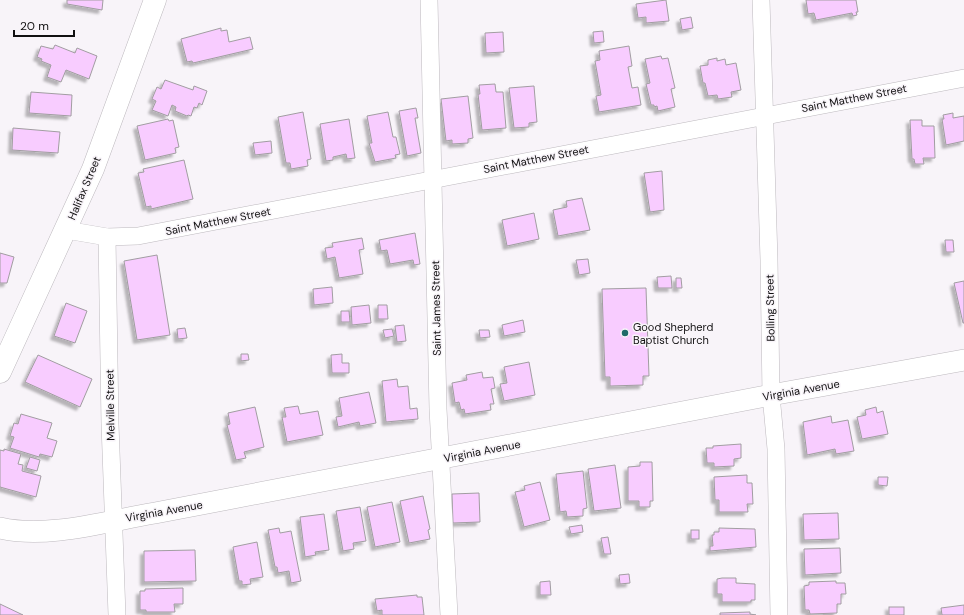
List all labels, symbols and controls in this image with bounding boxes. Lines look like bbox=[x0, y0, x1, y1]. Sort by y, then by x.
scale bar bbox=[14, 12, 74, 38]
text: 20 m bbox=[20, 18, 49, 34]
street label: Saint Matthew Street bbox=[800, 81, 908, 115]
street label: Saint Matthew Street bbox=[482, 142, 590, 176]
street label: Halifax Street bbox=[64, 154, 104, 222]
street label: Saint Matthew Street bbox=[164, 204, 272, 238]
street label: Saint James Street bbox=[428, 260, 444, 356]
street label: Bolling Street bbox=[762, 274, 778, 342]
place label: Good Shepherd Baptist Church bbox=[633, 320, 713, 347]
marker: Good Shepherd Baptist Church bbox=[620, 328, 630, 338]
street label: Melville Street bbox=[102, 369, 118, 441]
street label: Virginia Avenue bbox=[761, 376, 841, 404]
street label: Virginia Avenue bbox=[442, 437, 522, 465]
street label: Virginia Avenue bbox=[124, 497, 204, 525]

